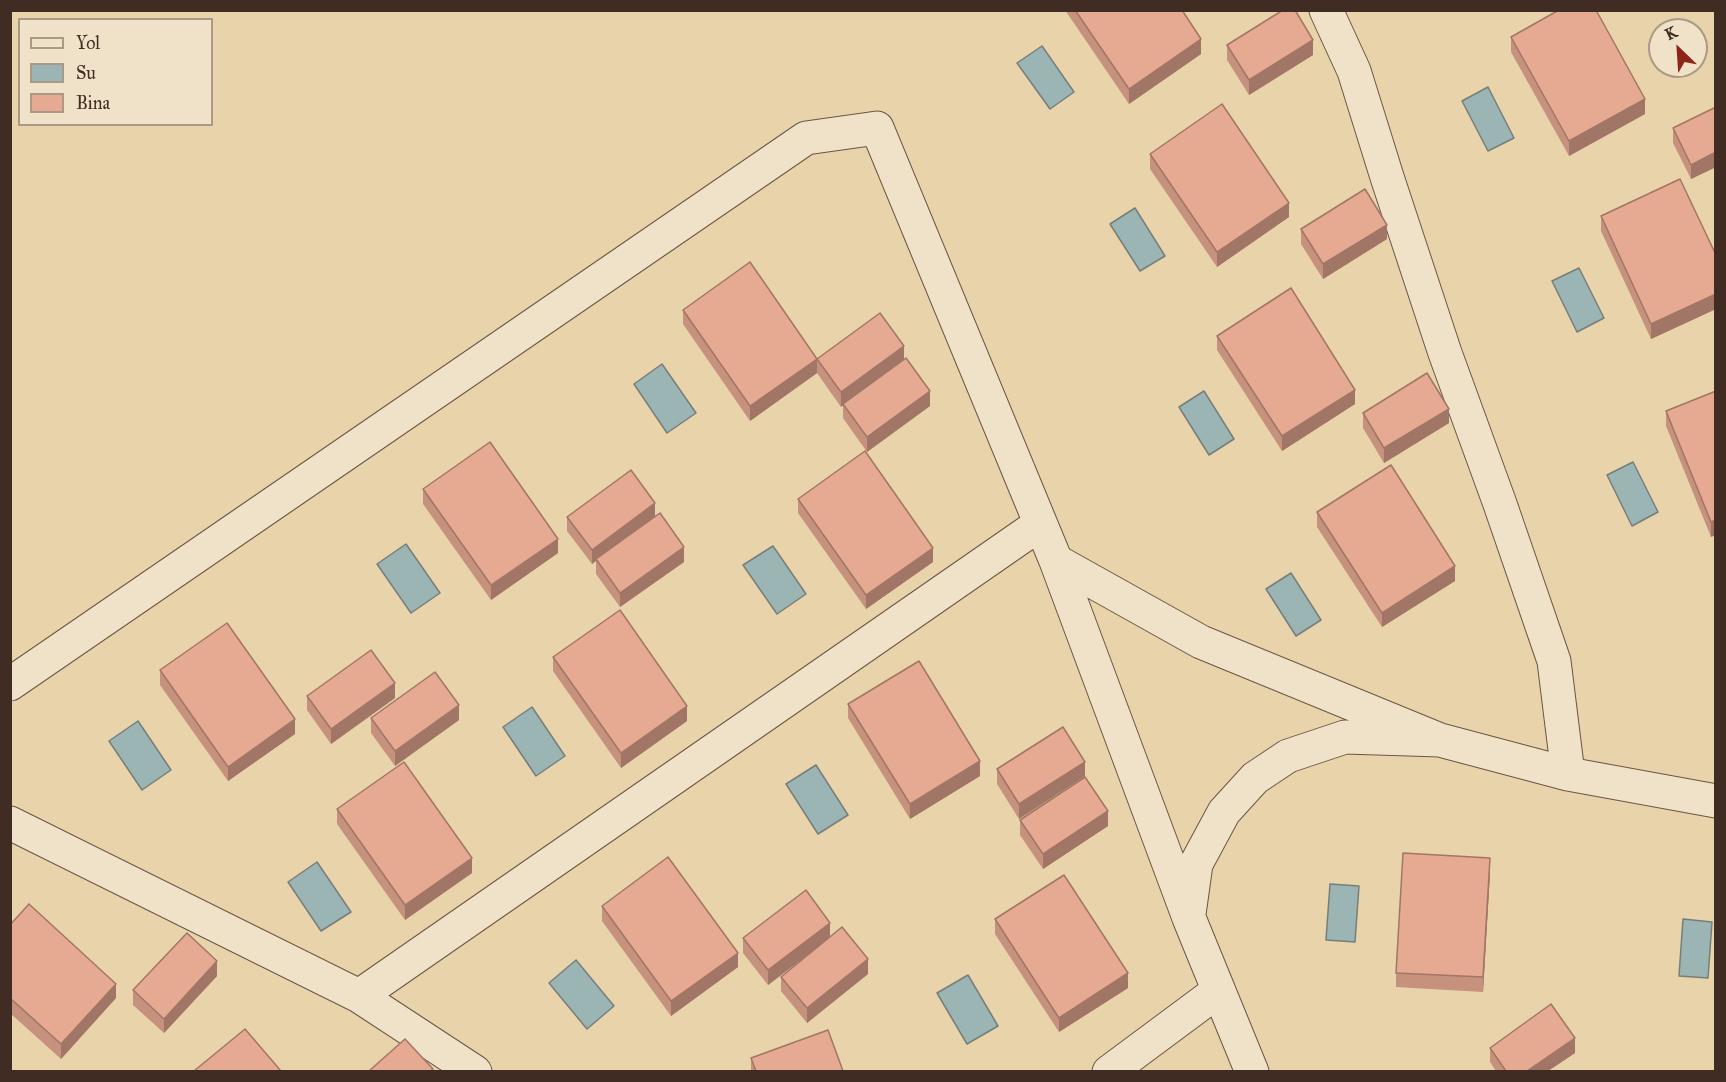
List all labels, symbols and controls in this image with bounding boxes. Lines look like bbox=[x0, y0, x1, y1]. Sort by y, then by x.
legend bbox=[18, 18, 213, 126]
north arrow bbox=[1648, 18, 1708, 78]
text: K bbox=[1662, 22, 1680, 44]
text: Yol bbox=[76, 32, 100, 54]
text: Su bbox=[76, 62, 96, 84]
text: Bina bbox=[76, 92, 110, 114]

